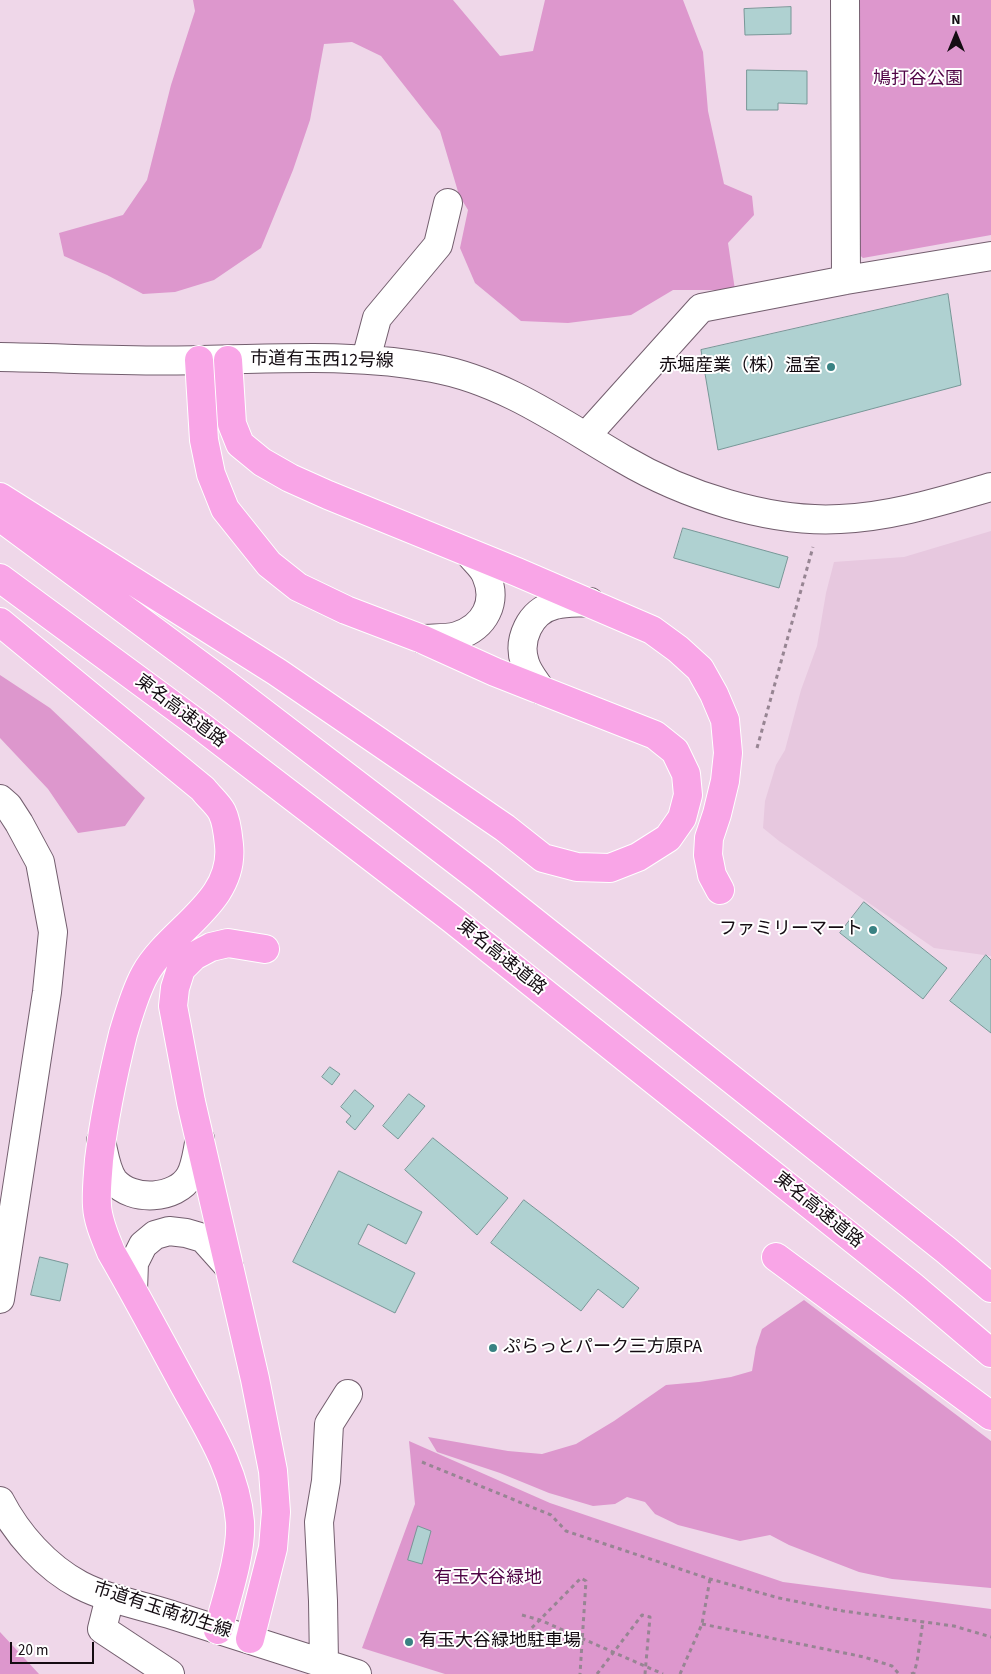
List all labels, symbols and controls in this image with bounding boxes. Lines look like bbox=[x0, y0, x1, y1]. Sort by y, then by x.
north arrow bbox=[931, 10, 981, 60]
text: N bbox=[951, 10, 961, 30]
park label: 鳩打谷公園 bbox=[873, 69, 963, 91]
street label: 市道有玉西12号線 bbox=[250, 349, 394, 373]
place label: 赤堀産業（株）温室 bbox=[659, 356, 821, 378]
marker: 赤堀産業（株）温室 bbox=[825, 361, 837, 373]
street label: 東名高速道路 bbox=[130, 671, 230, 753]
street label: 東名高速道路 bbox=[452, 916, 550, 1000]
place label: ファミリーマート bbox=[719, 919, 863, 941]
marker: ファミリーマート bbox=[867, 924, 879, 936]
street label: 東名高速道路 bbox=[769, 1169, 867, 1253]
place label: ぷらっとパーク三方原PA bbox=[503, 1337, 702, 1359]
marker: ぷらっとパーク三方原PA bbox=[487, 1342, 499, 1354]
park label: 有玉大谷緑地 bbox=[434, 1568, 542, 1590]
street label: 市道有玉南初生線 bbox=[90, 1578, 234, 1644]
place label: 有玉大谷緑地駐車場 bbox=[419, 1631, 581, 1653]
scale bar bbox=[12, 1632, 96, 1664]
marker: 有玉大谷緑地駐車場 bbox=[403, 1636, 415, 1648]
text: 20 m bbox=[18, 1640, 48, 1661]

